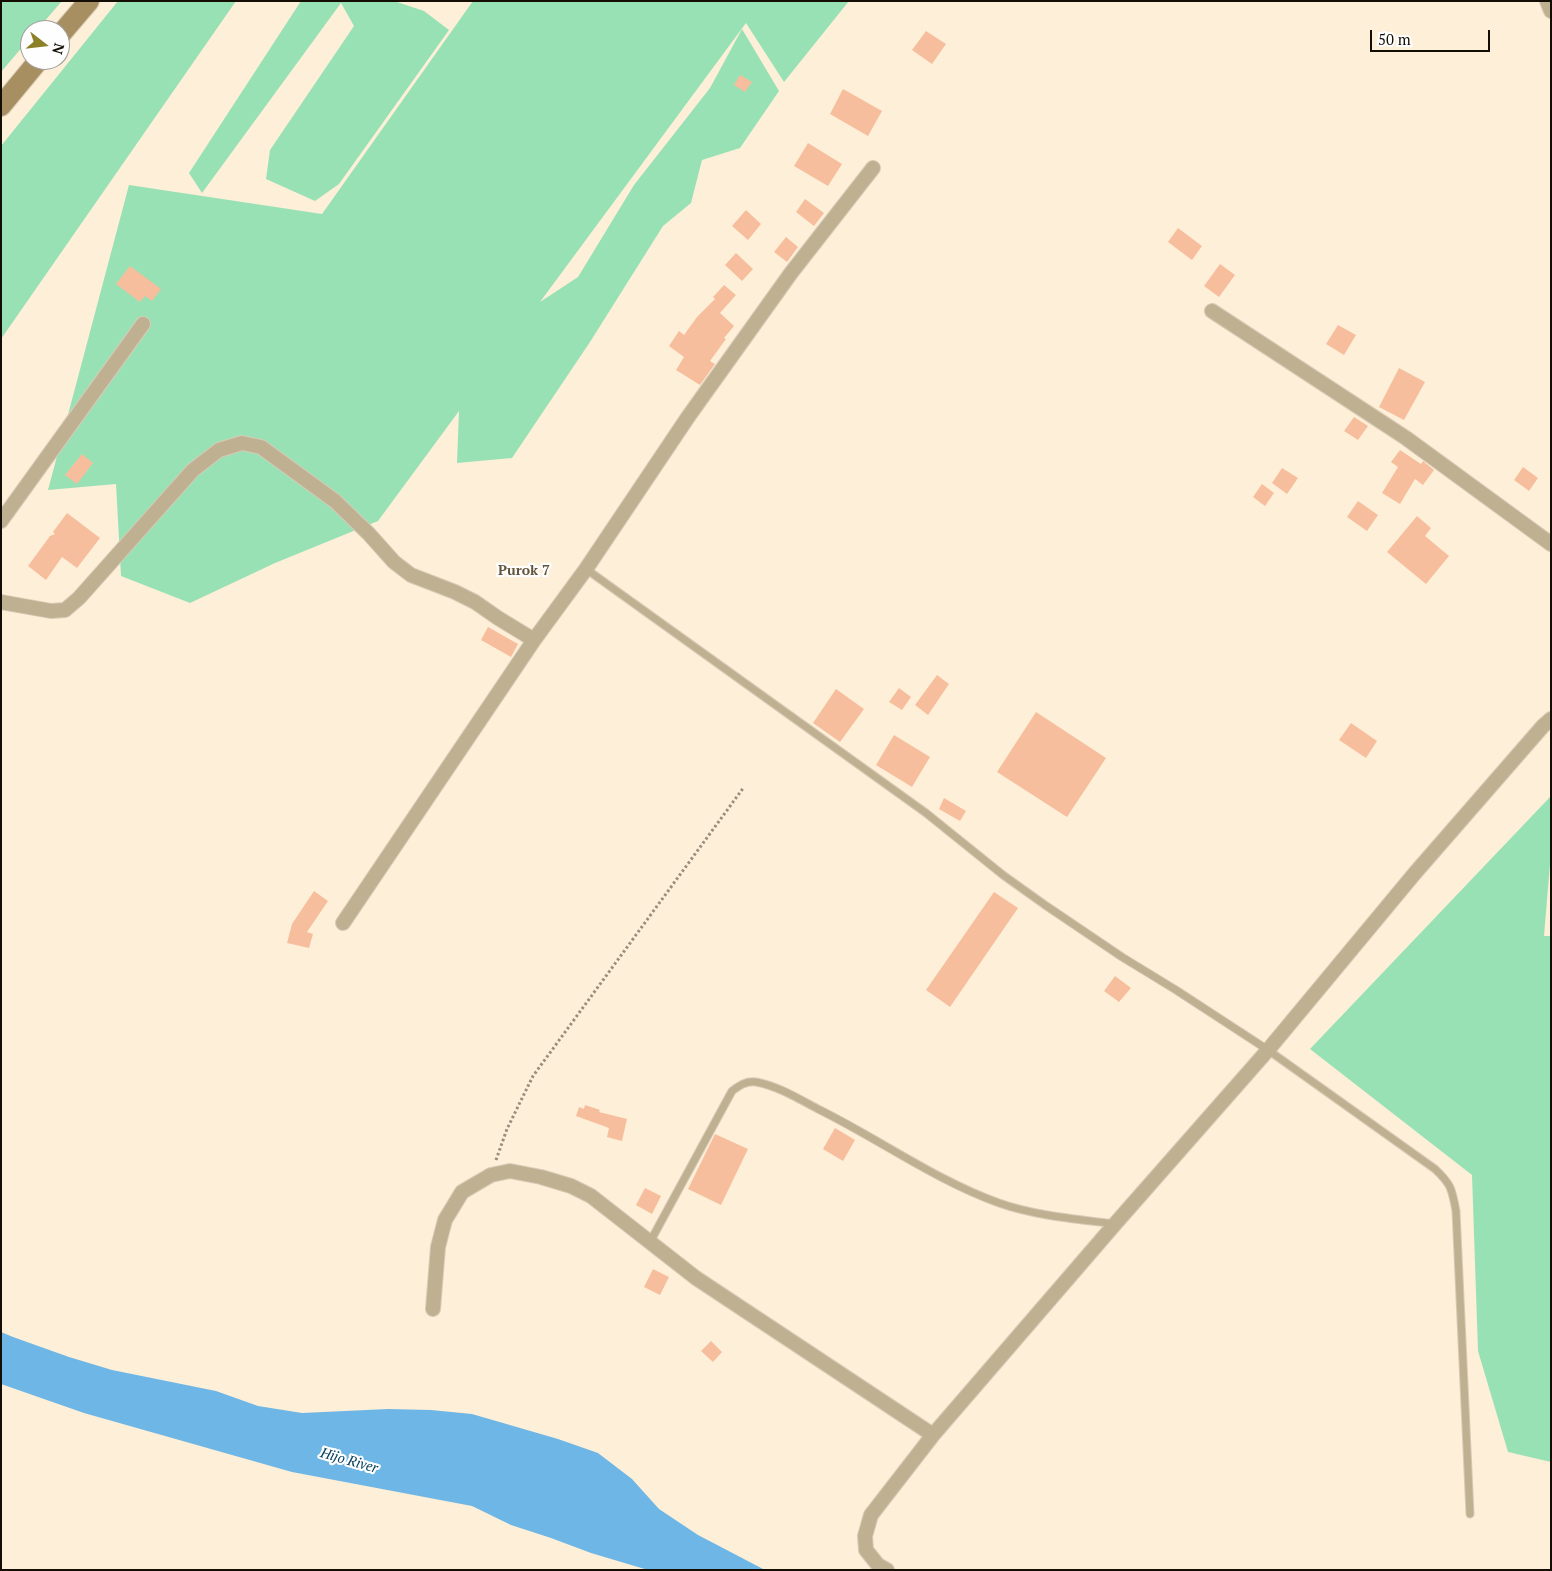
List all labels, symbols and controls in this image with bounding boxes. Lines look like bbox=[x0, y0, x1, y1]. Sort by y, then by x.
north arrow bbox=[20, 20, 70, 70]
scale bar bbox=[1372, 20, 1492, 52]
text: 50 m bbox=[1378, 29, 1411, 49]
text: N bbox=[48, 41, 70, 57]
district label: Purok 7 bbox=[498, 563, 550, 579]
water label: Hijo River bbox=[318, 1445, 380, 1477]

